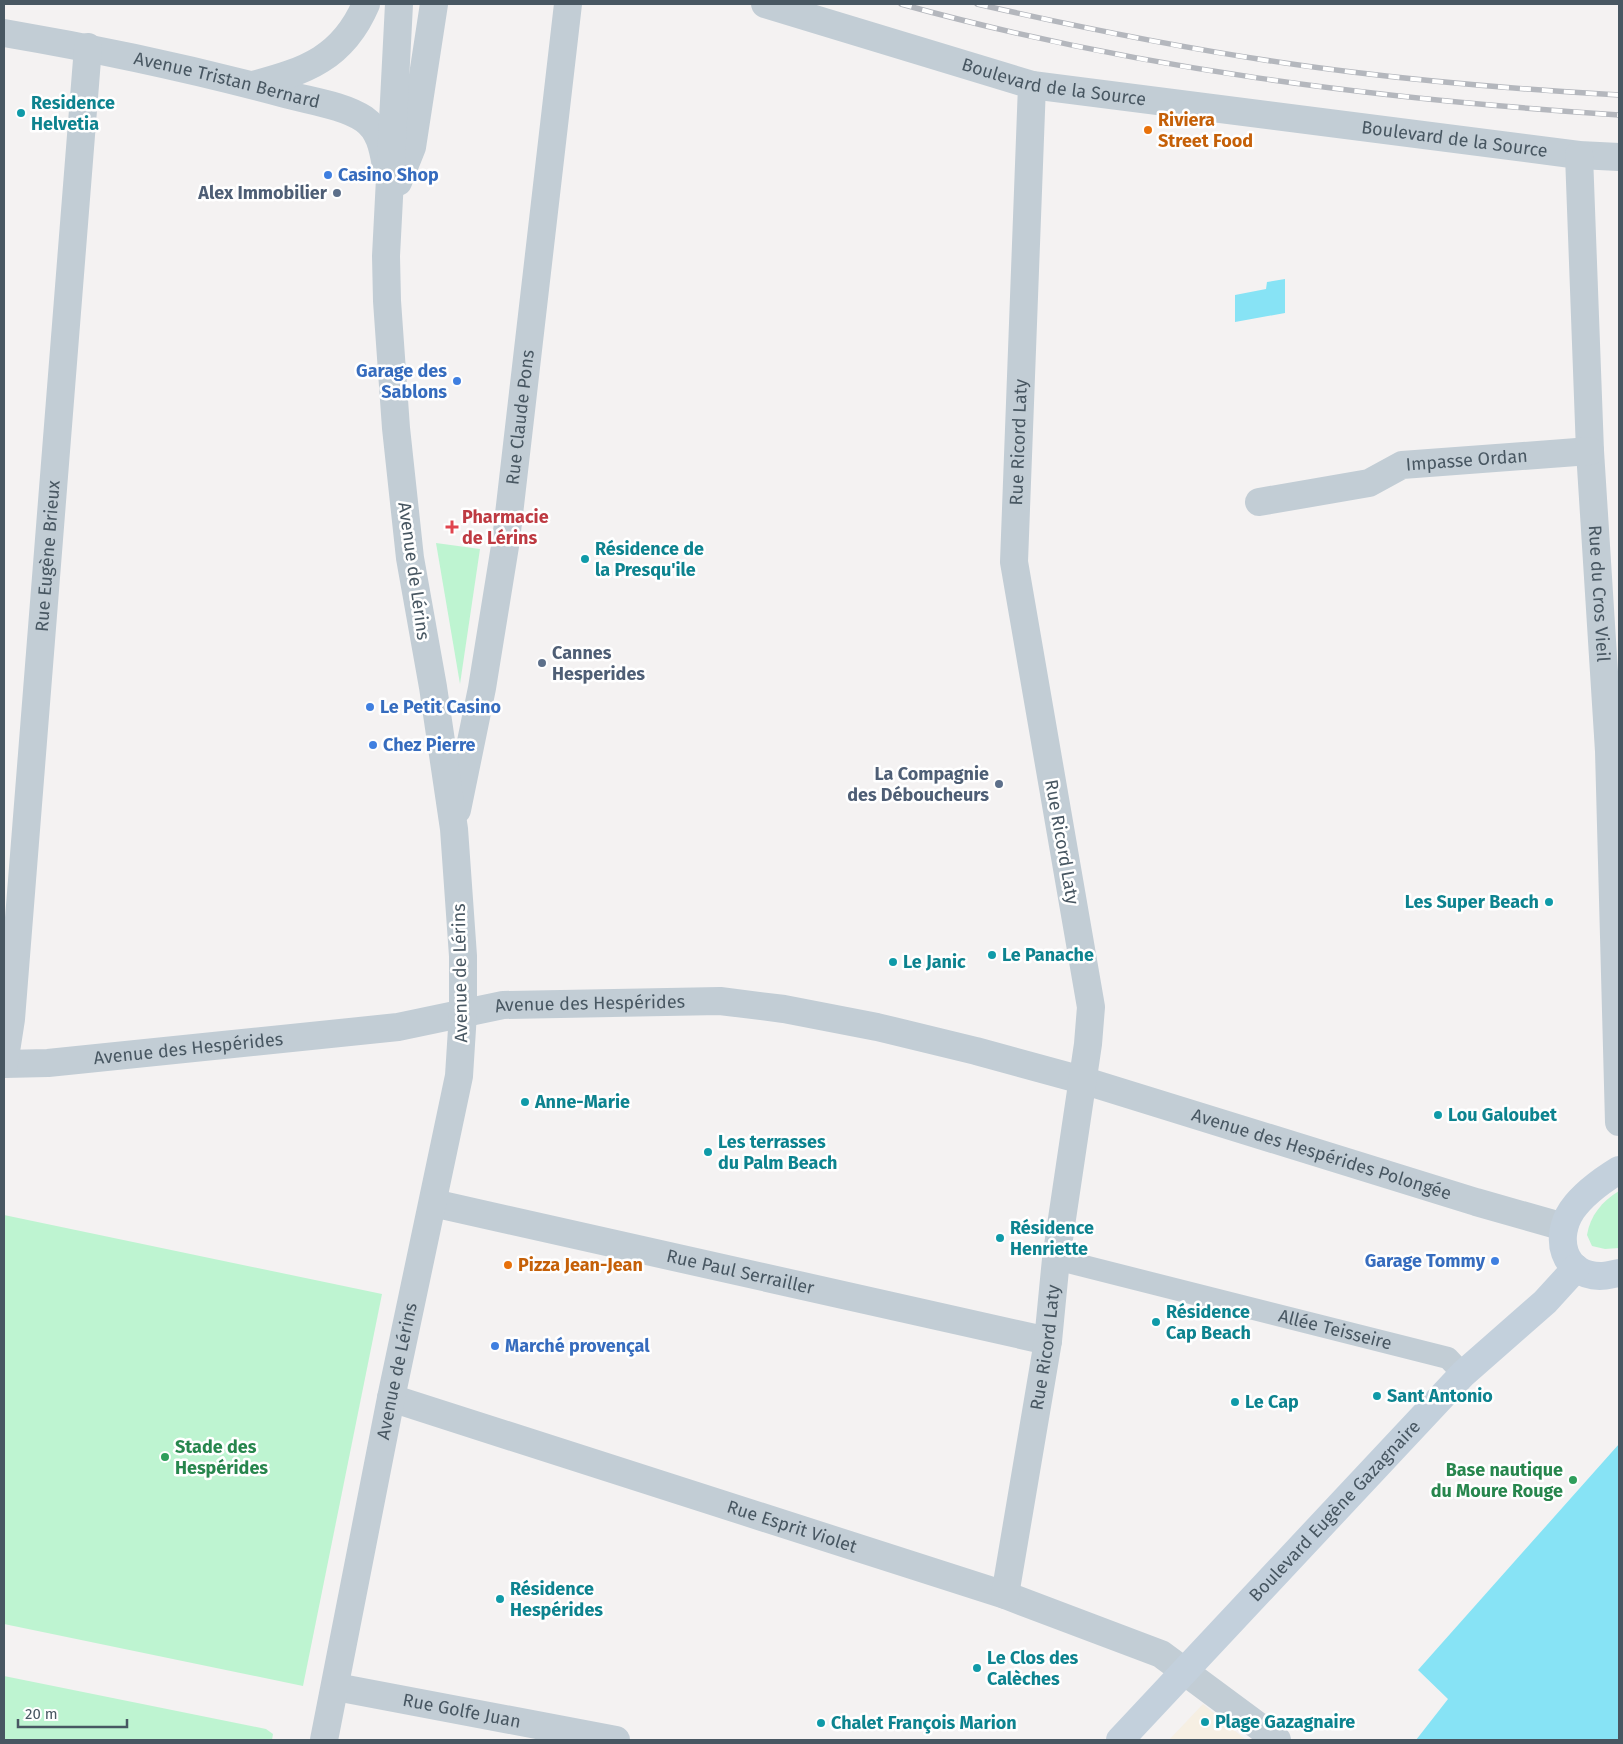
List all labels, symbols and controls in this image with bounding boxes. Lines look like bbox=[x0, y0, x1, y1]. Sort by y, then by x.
street label: Avenue Tristan Bernard bbox=[132, 47, 322, 113]
street label: Boulevard de la Source bbox=[959, 53, 1147, 110]
place label: Residence Helvetia bbox=[31, 92, 115, 135]
marker: Residence Helvetia bbox=[15, 107, 27, 119]
place label: Riviera Street Food bbox=[1158, 109, 1253, 152]
street label: Boulevard de la Source bbox=[1360, 116, 1549, 162]
marker: Riviera Street Food bbox=[1142, 124, 1154, 136]
place label: Casino Shop bbox=[338, 164, 439, 186]
marker: Casino Shop bbox=[322, 169, 334, 181]
place label: Alex Immobilier bbox=[197, 182, 328, 204]
marker: Alex Immobilier bbox=[331, 187, 343, 199]
street label: Rue Claude Pons bbox=[501, 348, 539, 486]
place label: Garage des Sablons bbox=[356, 360, 447, 403]
marker: Garage des Sablons bbox=[451, 375, 463, 387]
street label: Rue Ricord Laty bbox=[1005, 378, 1032, 506]
street label: Impasse Ordan bbox=[1405, 445, 1528, 476]
street label: Rue Eugène Brieux bbox=[31, 479, 65, 633]
street label: Avenue de Lérins bbox=[393, 501, 435, 641]
place label: Pharmacie de Lérins bbox=[462, 506, 549, 549]
marker: Pharmacie de Lérins bbox=[446, 521, 458, 533]
street label: Rue du Cros Vieil bbox=[1584, 524, 1614, 663]
place label: Résidence de la Presqu'ile bbox=[595, 538, 704, 581]
marker: Résidence de la Presqu'ile bbox=[579, 553, 591, 565]
place label: Cannes Hesperides bbox=[552, 642, 645, 685]
marker: Cannes Hesperides bbox=[536, 657, 548, 669]
place label: Le Petit Casino bbox=[380, 696, 501, 718]
marker: Le Petit Casino bbox=[364, 701, 376, 713]
place label: Chez Pierre bbox=[383, 734, 476, 756]
marker: Chez Pierre bbox=[367, 739, 379, 751]
place label: La Compagnie des Déboucheurs bbox=[847, 763, 989, 806]
marker: La Compagnie des Déboucheurs bbox=[993, 778, 1005, 790]
street label: Rue Ricord Laty bbox=[1040, 778, 1084, 906]
place label: Les Super Beach bbox=[1405, 891, 1539, 913]
marker: Les Super Beach bbox=[1543, 896, 1555, 908]
street label: Avenue de Lérins bbox=[448, 903, 472, 1043]
place label: Le Panache bbox=[1002, 944, 1094, 966]
marker: Le Panache bbox=[986, 949, 998, 961]
place label: Le Janic bbox=[903, 951, 966, 973]
marker: Le Janic bbox=[887, 956, 899, 968]
street label: Avenue des Hespérides bbox=[493, 991, 685, 1017]
street label: Avenue des Hespérides bbox=[92, 1028, 284, 1069]
place label: Anne-Marie bbox=[534, 1091, 630, 1113]
marker: Anne-Marie bbox=[519, 1096, 531, 1108]
street label: Avenue des Hespérides Polongée bbox=[1189, 1104, 1454, 1205]
place label: Lou Galoubet bbox=[1448, 1104, 1558, 1126]
marker: Lou Galoubet bbox=[1432, 1109, 1444, 1121]
place label: Les terrasses du Palm Beach bbox=[718, 1131, 837, 1174]
marker: Les terrasses du Palm Beach bbox=[702, 1146, 714, 1158]
place label: Résidence Henriette bbox=[1010, 1217, 1094, 1260]
marker: Résidence Henriette bbox=[994, 1232, 1006, 1244]
street label: Rue Paul Serrailler bbox=[664, 1245, 816, 1299]
place label: Garage Tommy bbox=[1365, 1250, 1486, 1272]
place label: Pizza Jean-Jean bbox=[518, 1254, 643, 1276]
marker: Garage Tommy bbox=[1489, 1255, 1501, 1267]
marker: Pizza Jean-Jean bbox=[502, 1259, 514, 1271]
street label: Rue Ricord Laty bbox=[1025, 1283, 1064, 1412]
street label: Avenue de Lérins bbox=[372, 1301, 422, 1441]
place label: Résidence Cap Beach bbox=[1166, 1301, 1251, 1344]
street label: Allée Teisseire bbox=[1276, 1305, 1394, 1354]
marker: Résidence Cap Beach bbox=[1150, 1316, 1162, 1328]
place label: Marché provençal bbox=[505, 1335, 650, 1357]
marker: Marché provençal bbox=[489, 1340, 501, 1352]
place label: Sant Antonio bbox=[1387, 1385, 1493, 1407]
marker: Sant Antonio bbox=[1371, 1390, 1383, 1402]
place label: Le Cap bbox=[1245, 1391, 1299, 1413]
marker: Le Cap bbox=[1229, 1396, 1241, 1408]
street label: Boulevard Eugène Gazagnaire bbox=[1244, 1416, 1425, 1606]
place label: Stade des Hespérides bbox=[175, 1436, 268, 1479]
marker: Stade des Hespérides bbox=[159, 1451, 171, 1463]
place label: Base nautique du Moure Rouge bbox=[1431, 1459, 1563, 1502]
marker: Base nautique du Moure Rouge bbox=[1567, 1474, 1579, 1486]
street label: Rue Esprit Violet bbox=[724, 1496, 860, 1558]
place label: Résidence Hespérides bbox=[510, 1578, 603, 1621]
marker: Résidence Hespérides bbox=[494, 1593, 506, 1605]
place label: Le Clos des Calèches bbox=[987, 1647, 1079, 1690]
marker: Le Clos des Calèches bbox=[971, 1662, 983, 1674]
street label: Rue Golfe Juan bbox=[401, 1689, 523, 1733]
scale bar bbox=[18, 1696, 126, 1728]
text: 20 m bbox=[25, 1705, 58, 1723]
place label: Plage Gazagnaire bbox=[1215, 1711, 1355, 1733]
place label: Chalet François Marion bbox=[831, 1712, 1017, 1734]
marker: Plage Gazagnaire bbox=[1199, 1716, 1211, 1728]
marker: Chalet François Marion bbox=[815, 1717, 827, 1729]

